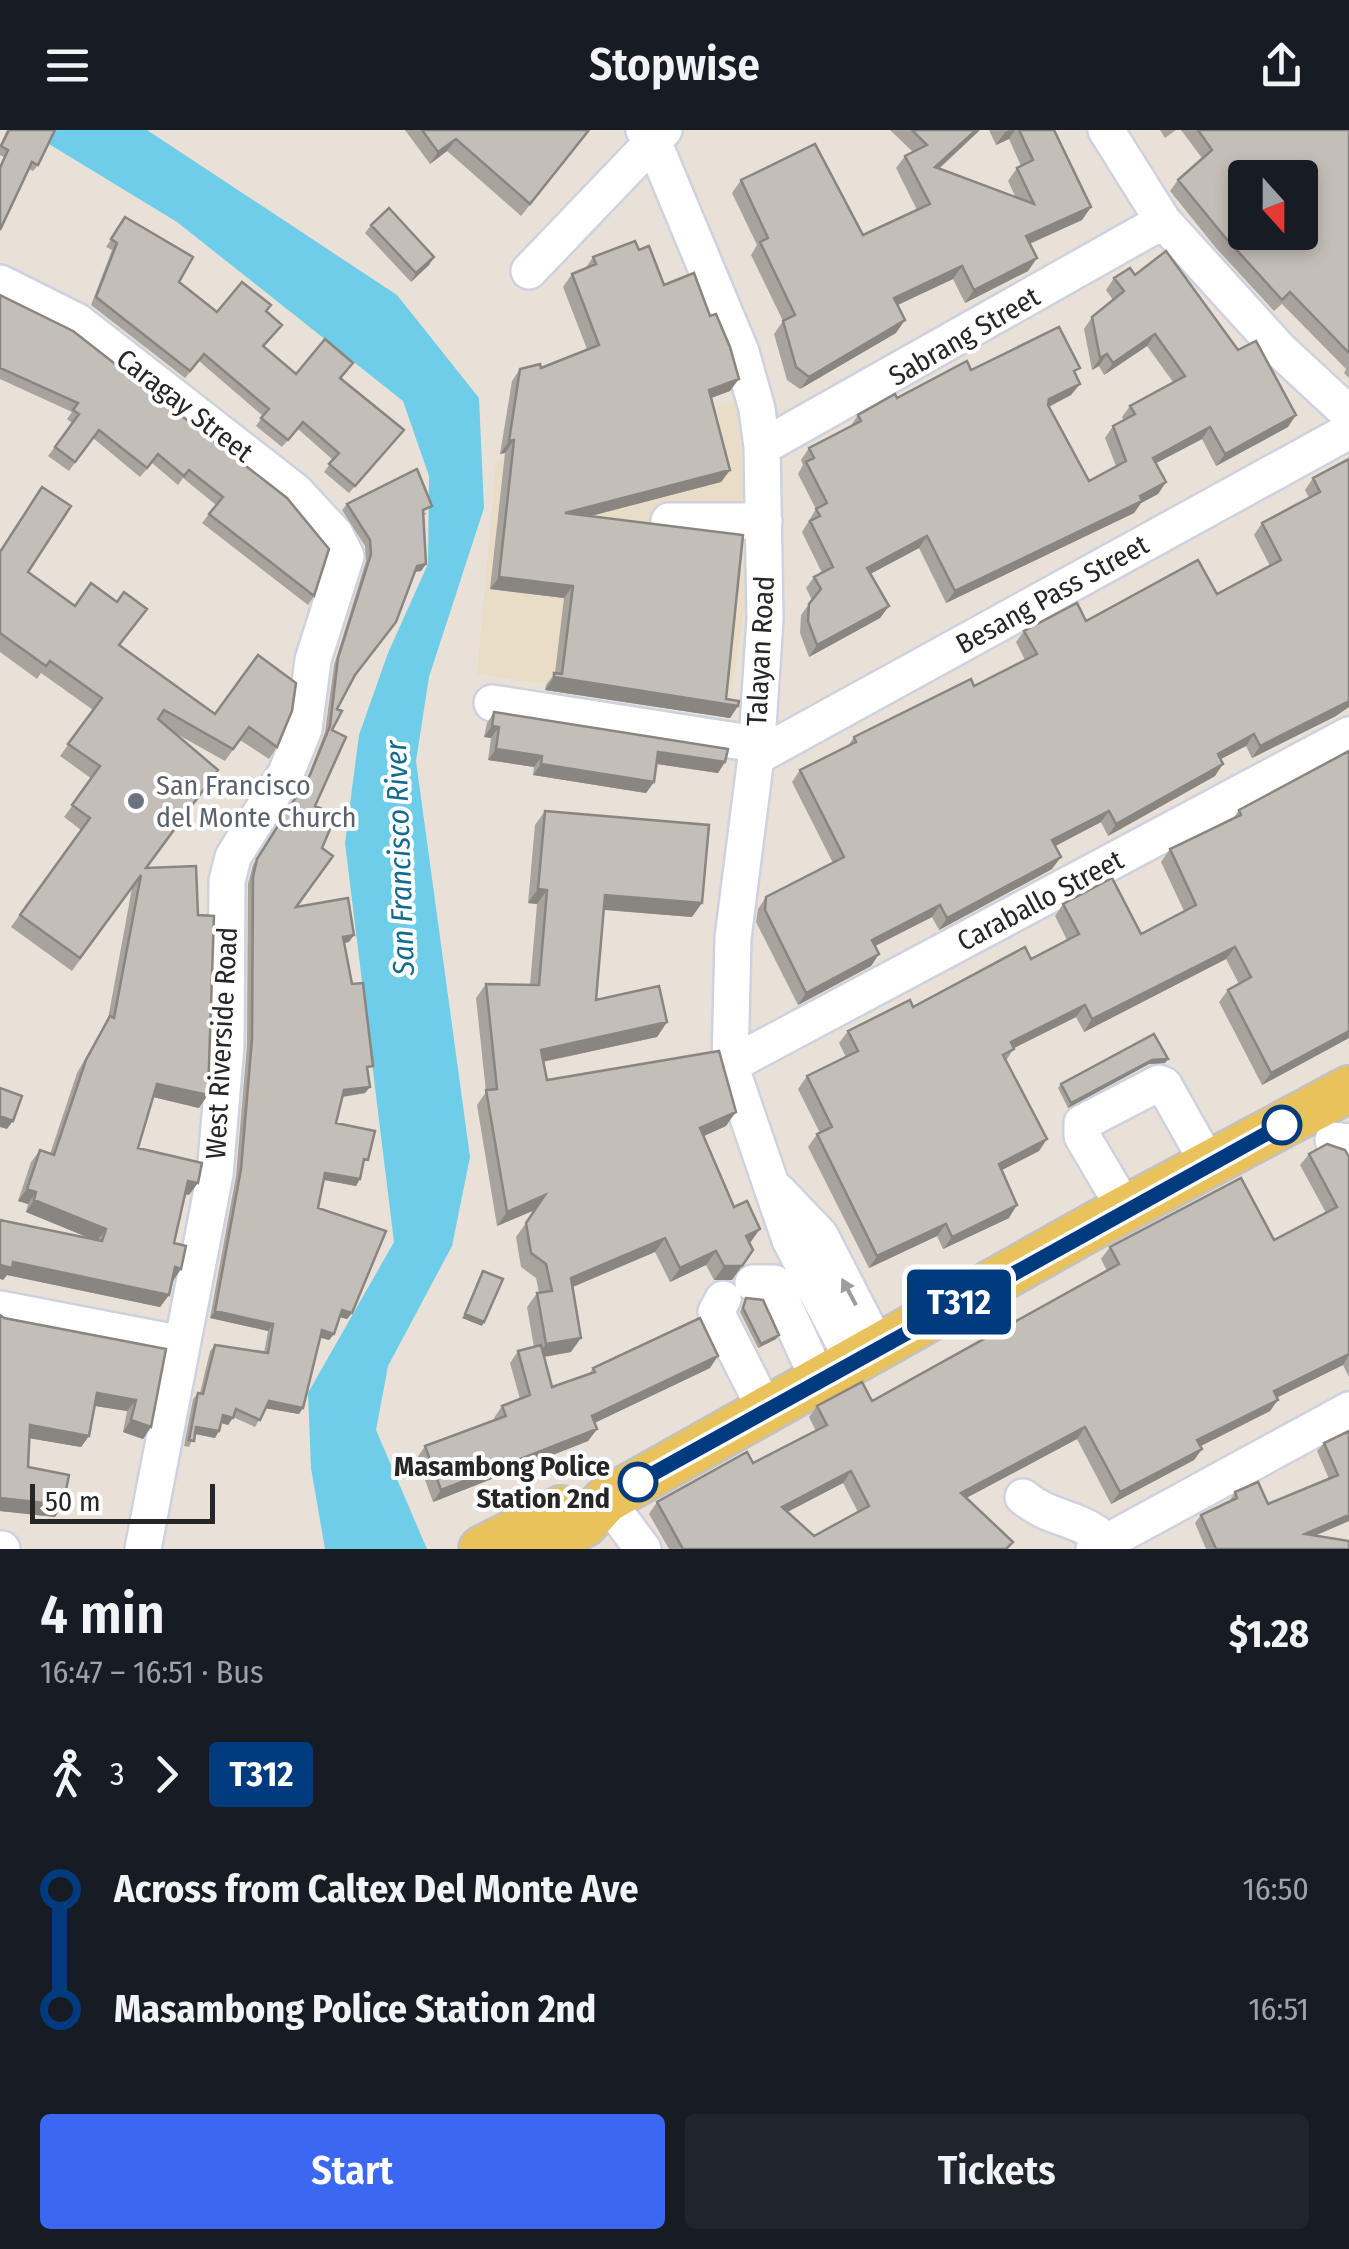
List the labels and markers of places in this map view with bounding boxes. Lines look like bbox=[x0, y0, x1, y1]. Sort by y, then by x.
place label: San Francisco del Monte Church bbox=[156, 769, 356, 834]
marker: San Francisco del Monte Church bbox=[125, 790, 147, 812]
unlabelled marker bbox=[1263, 1106, 1301, 1144]
place label: Masambong Police Station 2nd bbox=[394, 1450, 610, 1515]
marker: Masambong Police Station 2nd bbox=[619, 1463, 657, 1501]

